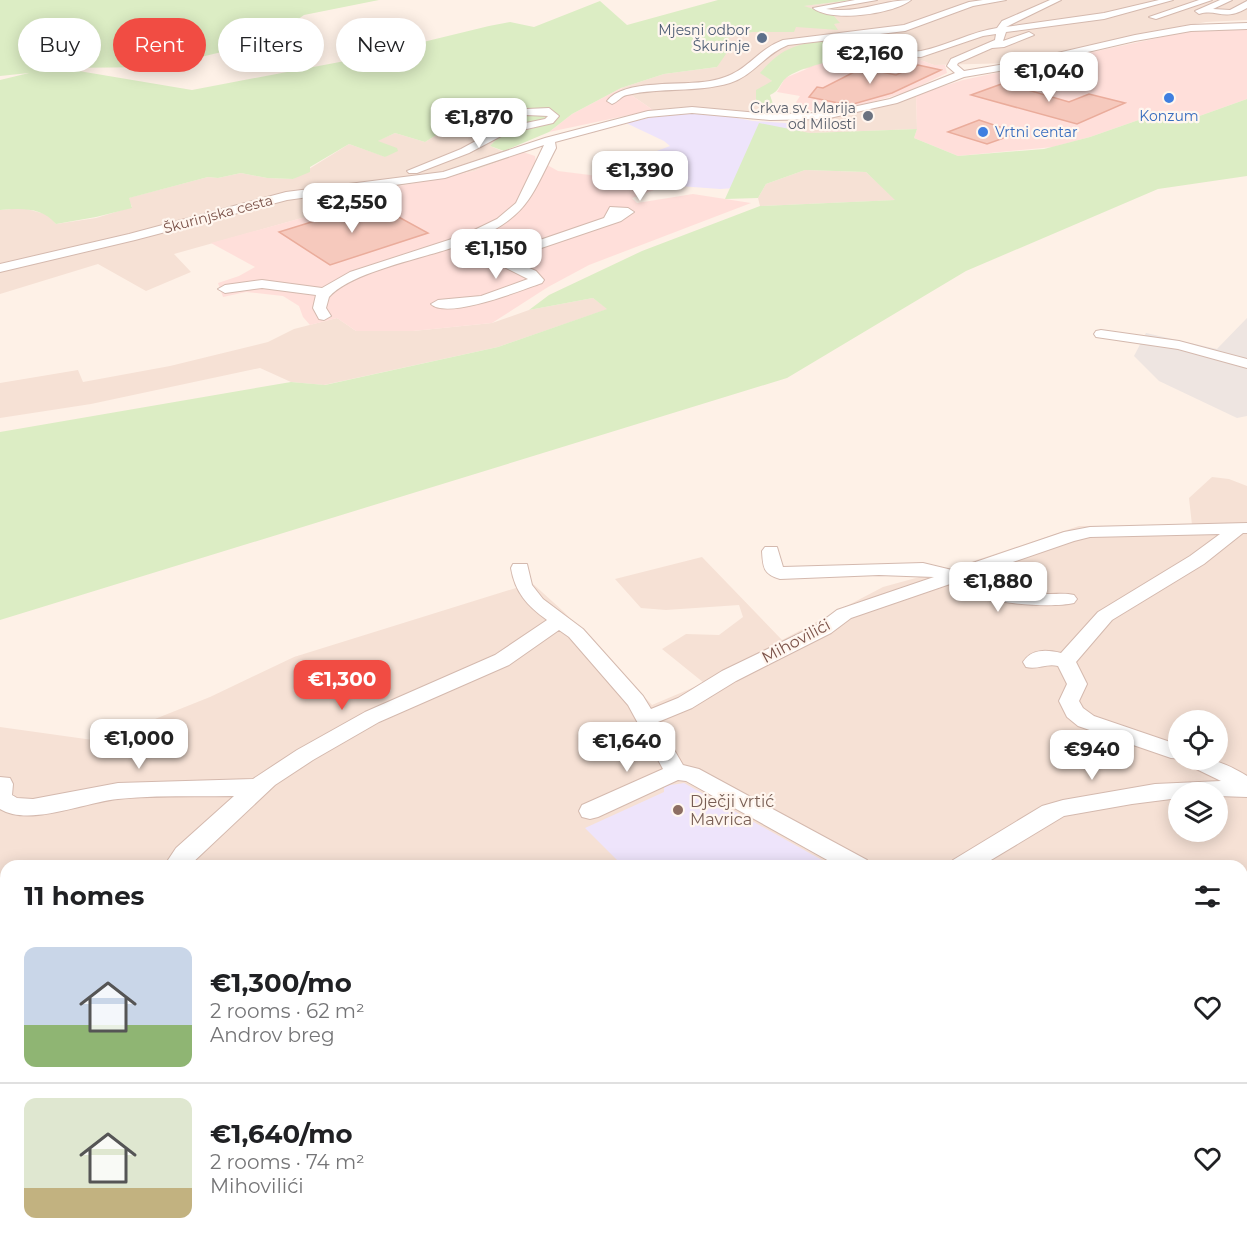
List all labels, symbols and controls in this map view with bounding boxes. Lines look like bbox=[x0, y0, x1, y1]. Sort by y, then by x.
chip: Buy bbox=[18, 18, 101, 72]
chip: Rent bbox=[113, 18, 206, 72]
chip: Filters bbox=[218, 18, 324, 72]
chip: New bbox=[336, 18, 426, 72]
place label: Mjesni odbor Škurinje bbox=[658, 21, 750, 55]
marker: Mjesni odbor Škurinje bbox=[755, 31, 769, 45]
pin: €2,160 bbox=[821, 34, 919, 85]
text: €2,160 bbox=[836, 41, 904, 65]
pin: €1,040 bbox=[1000, 52, 1098, 103]
text: €1,040 bbox=[1014, 59, 1084, 83]
marker: Konzum bbox=[1162, 91, 1176, 105]
pin: €1,870 bbox=[430, 98, 528, 149]
place label: Crkva sv. Marija od Milosti bbox=[750, 99, 856, 133]
text: €1,870 bbox=[445, 105, 513, 129]
place label: Konzum bbox=[1139, 107, 1199, 125]
marker: Crkva sv. Marija od Milosti bbox=[861, 109, 875, 123]
place label: Vrtni centar bbox=[995, 123, 1078, 141]
marker: Vrtni centar bbox=[976, 125, 990, 139]
pin: €1,390 bbox=[591, 151, 689, 202]
text: €1,390 bbox=[606, 158, 674, 182]
pin: €2,550 bbox=[303, 183, 401, 234]
text: €2,550 bbox=[317, 190, 387, 214]
street label: Škurinjska cesta bbox=[161, 191, 275, 237]
pin: €1,150 bbox=[447, 229, 545, 280]
text: €1,150 bbox=[465, 236, 527, 260]
pin: €1,880 bbox=[949, 562, 1047, 613]
text: €1,880 bbox=[963, 569, 1033, 593]
street label: Mihovilići bbox=[758, 615, 834, 667]
pin: €1,300 bbox=[293, 660, 391, 711]
text: €1,300 bbox=[308, 667, 376, 691]
map controls bbox=[1168, 710, 1228, 842]
button: locate bbox=[1168, 710, 1228, 770]
pin: €1,000 bbox=[90, 719, 188, 770]
pin: €1,640 bbox=[578, 722, 676, 773]
text: €1,000 bbox=[104, 726, 174, 750]
text: €1,640 bbox=[592, 729, 662, 753]
pin: €940 bbox=[1056, 730, 1128, 781]
text: €940 bbox=[1064, 737, 1120, 761]
button: layers bbox=[1168, 782, 1228, 842]
place label: Dječji vrtić Mavrica bbox=[690, 792, 774, 829]
marker: Dječji vrtić Mavrica bbox=[671, 803, 685, 817]
text: 11 homes bbox=[24, 880, 144, 912]
icon: filters bbox=[1191, 880, 1224, 913]
text: €1,300/mo bbox=[210, 967, 352, 999]
icon: home bbox=[72, 971, 144, 1043]
icon: heart bbox=[1191, 991, 1224, 1024]
text: 2 rooms · 62 m² bbox=[210, 999, 365, 1023]
text: Androv breg bbox=[210, 1023, 335, 1047]
text: €1,640/mo bbox=[210, 1118, 353, 1150]
icon: home bbox=[72, 1122, 144, 1194]
icon: heart bbox=[1191, 1142, 1224, 1175]
text: 2 rooms · 74 m² bbox=[210, 1150, 365, 1174]
text: Mihovilići bbox=[210, 1174, 304, 1198]

